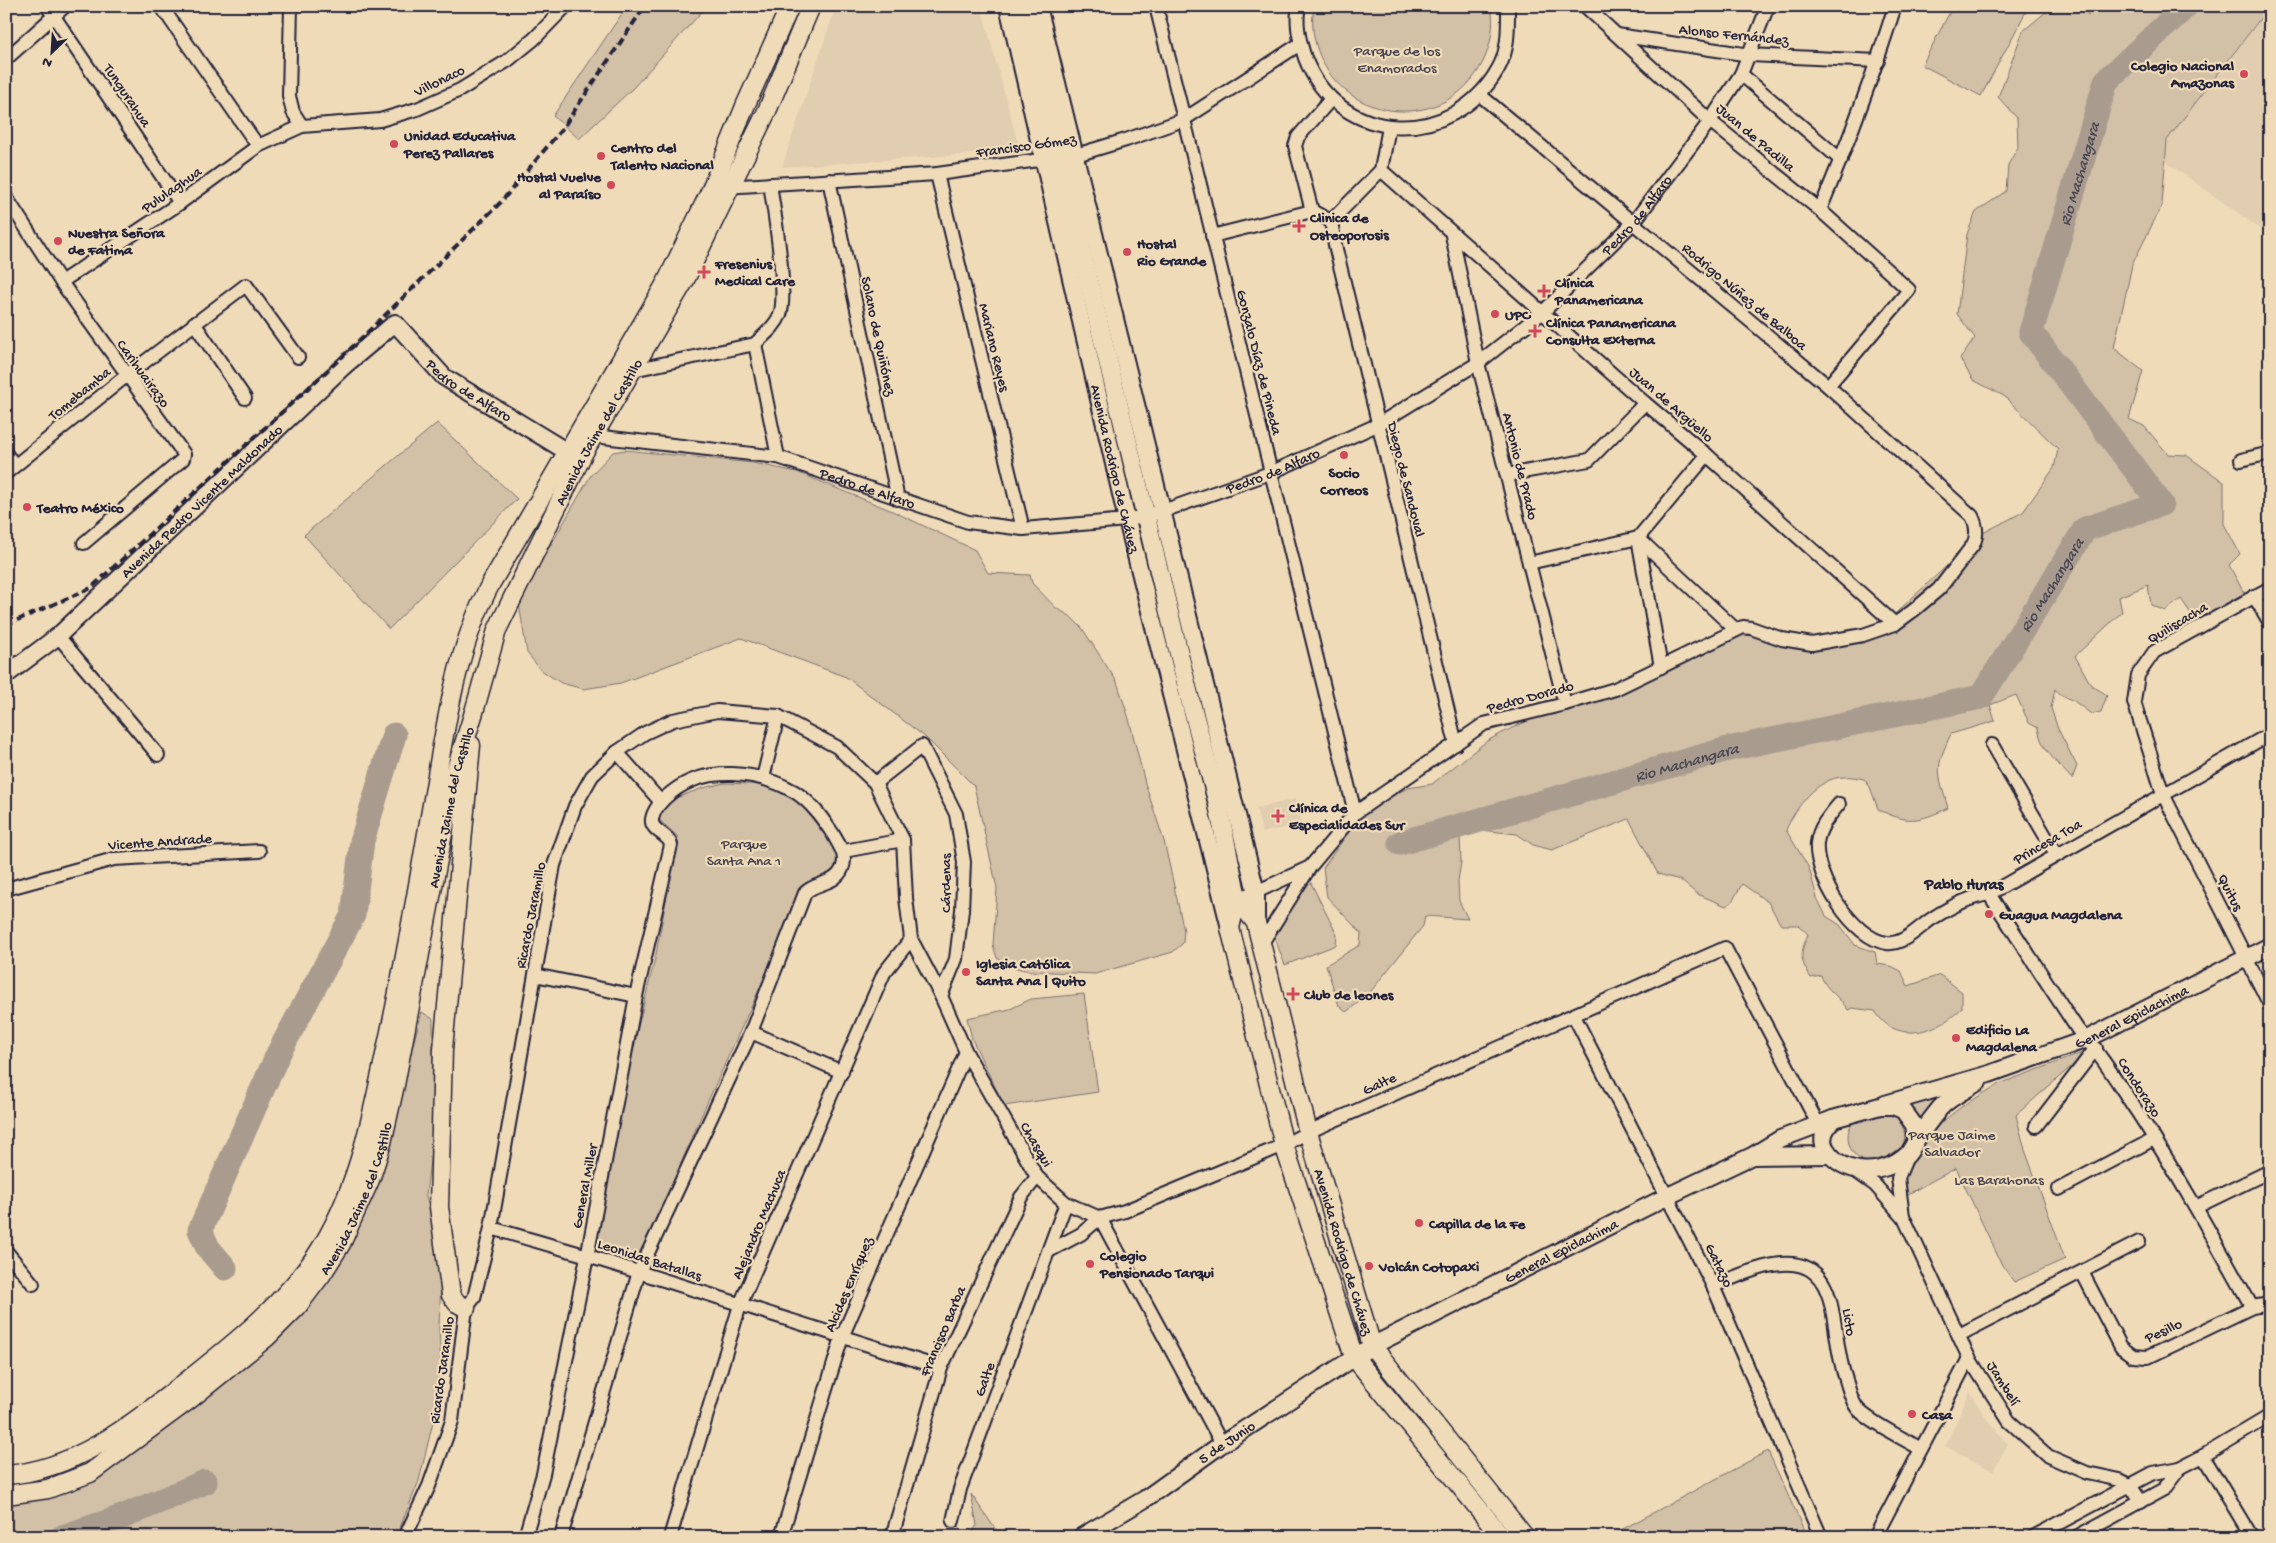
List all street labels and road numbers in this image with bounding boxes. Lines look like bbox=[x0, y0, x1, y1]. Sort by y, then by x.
street label: Alonso Fernández bbox=[1678, 21, 1790, 51]
street label: Tungurahua bbox=[98, 60, 154, 132]
street label: Villonaco bbox=[411, 62, 468, 102]
street label: Juan de Padilla bbox=[1712, 100, 1798, 177]
street label: Francisco Gómez bbox=[974, 131, 1078, 163]
street label: Pululaghua bbox=[138, 163, 206, 218]
street label: Pedro de Alfaro bbox=[1598, 172, 1677, 261]
street label: Rodrigo Núñez de Balboa bbox=[1677, 240, 1811, 356]
street label: Solano de Quiñónez bbox=[856, 275, 899, 398]
street label: Gonzalo Díaz de Pineda bbox=[1231, 288, 1285, 438]
street label: Mariano Reyes bbox=[973, 301, 1013, 394]
street label: Carihuairazo bbox=[112, 337, 173, 412]
street label: Pedro de Alfaro bbox=[421, 355, 514, 427]
street label: Avenida Jaime del Castillo bbox=[552, 356, 648, 509]
street label: Tomebamba bbox=[45, 364, 116, 426]
street label: Juan de Argüello bbox=[1625, 364, 1717, 447]
street label: Avenida Rodrigo de Chávez bbox=[1085, 383, 1142, 556]
street label: Antonio de Prado bbox=[1497, 411, 1541, 522]
street label: Diego de Sandoval bbox=[1382, 419, 1428, 539]
street label: Avenida Pedro Vicente Maldonado bbox=[118, 422, 287, 583]
street label: Pedro de Alfaro bbox=[1223, 445, 1323, 499]
street label: Pedro de Alfaro bbox=[816, 465, 917, 514]
street label: Quiliscacha bbox=[2145, 598, 2212, 649]
street label: Pedro Dorado bbox=[1484, 678, 1576, 718]
street label: Avenida Jaime del Castillo bbox=[426, 725, 480, 890]
street label: Princesa Toa bbox=[2010, 816, 2086, 870]
street label: Vicente Andrade bbox=[107, 830, 213, 856]
street label: Cárdenas bbox=[938, 853, 956, 913]
street label: Ricardo Jaramillo bbox=[513, 860, 551, 970]
street label: Quitus bbox=[2212, 871, 2246, 915]
street label: General Epiclachima bbox=[2073, 982, 2193, 1054]
street label: Condorazo bbox=[2112, 1055, 2164, 1122]
street label: Galte bbox=[1360, 1069, 1400, 1100]
street label: Chasqui bbox=[1015, 1119, 1056, 1171]
street label: Avenida Jaime del Castillo bbox=[317, 1120, 397, 1279]
street label: General Miller bbox=[569, 1141, 603, 1230]
street label: Alejandro Machuca bbox=[729, 1167, 791, 1282]
street label: Avenida Rodrigo de Chávez bbox=[1309, 1167, 1375, 1338]
street label: General Epiclachima bbox=[1502, 1216, 1622, 1288]
street label: Alcides Enríquez bbox=[822, 1234, 878, 1335]
street label: Leonidas Batallas bbox=[595, 1236, 704, 1286]
street label: Gatazo bbox=[1700, 1241, 1737, 1291]
street label: Francisco Barba bbox=[916, 1283, 971, 1381]
street label: Licto bbox=[1837, 1307, 1859, 1337]
street label: Ricardo Jaramillo bbox=[427, 1315, 459, 1425]
street label: Pesillo bbox=[2141, 1316, 2186, 1348]
street label: Jambelí bbox=[1982, 1358, 2023, 1410]
street label: Galte bbox=[971, 1360, 1000, 1399]
street label: 5 de Junio bbox=[1196, 1418, 1259, 1469]

